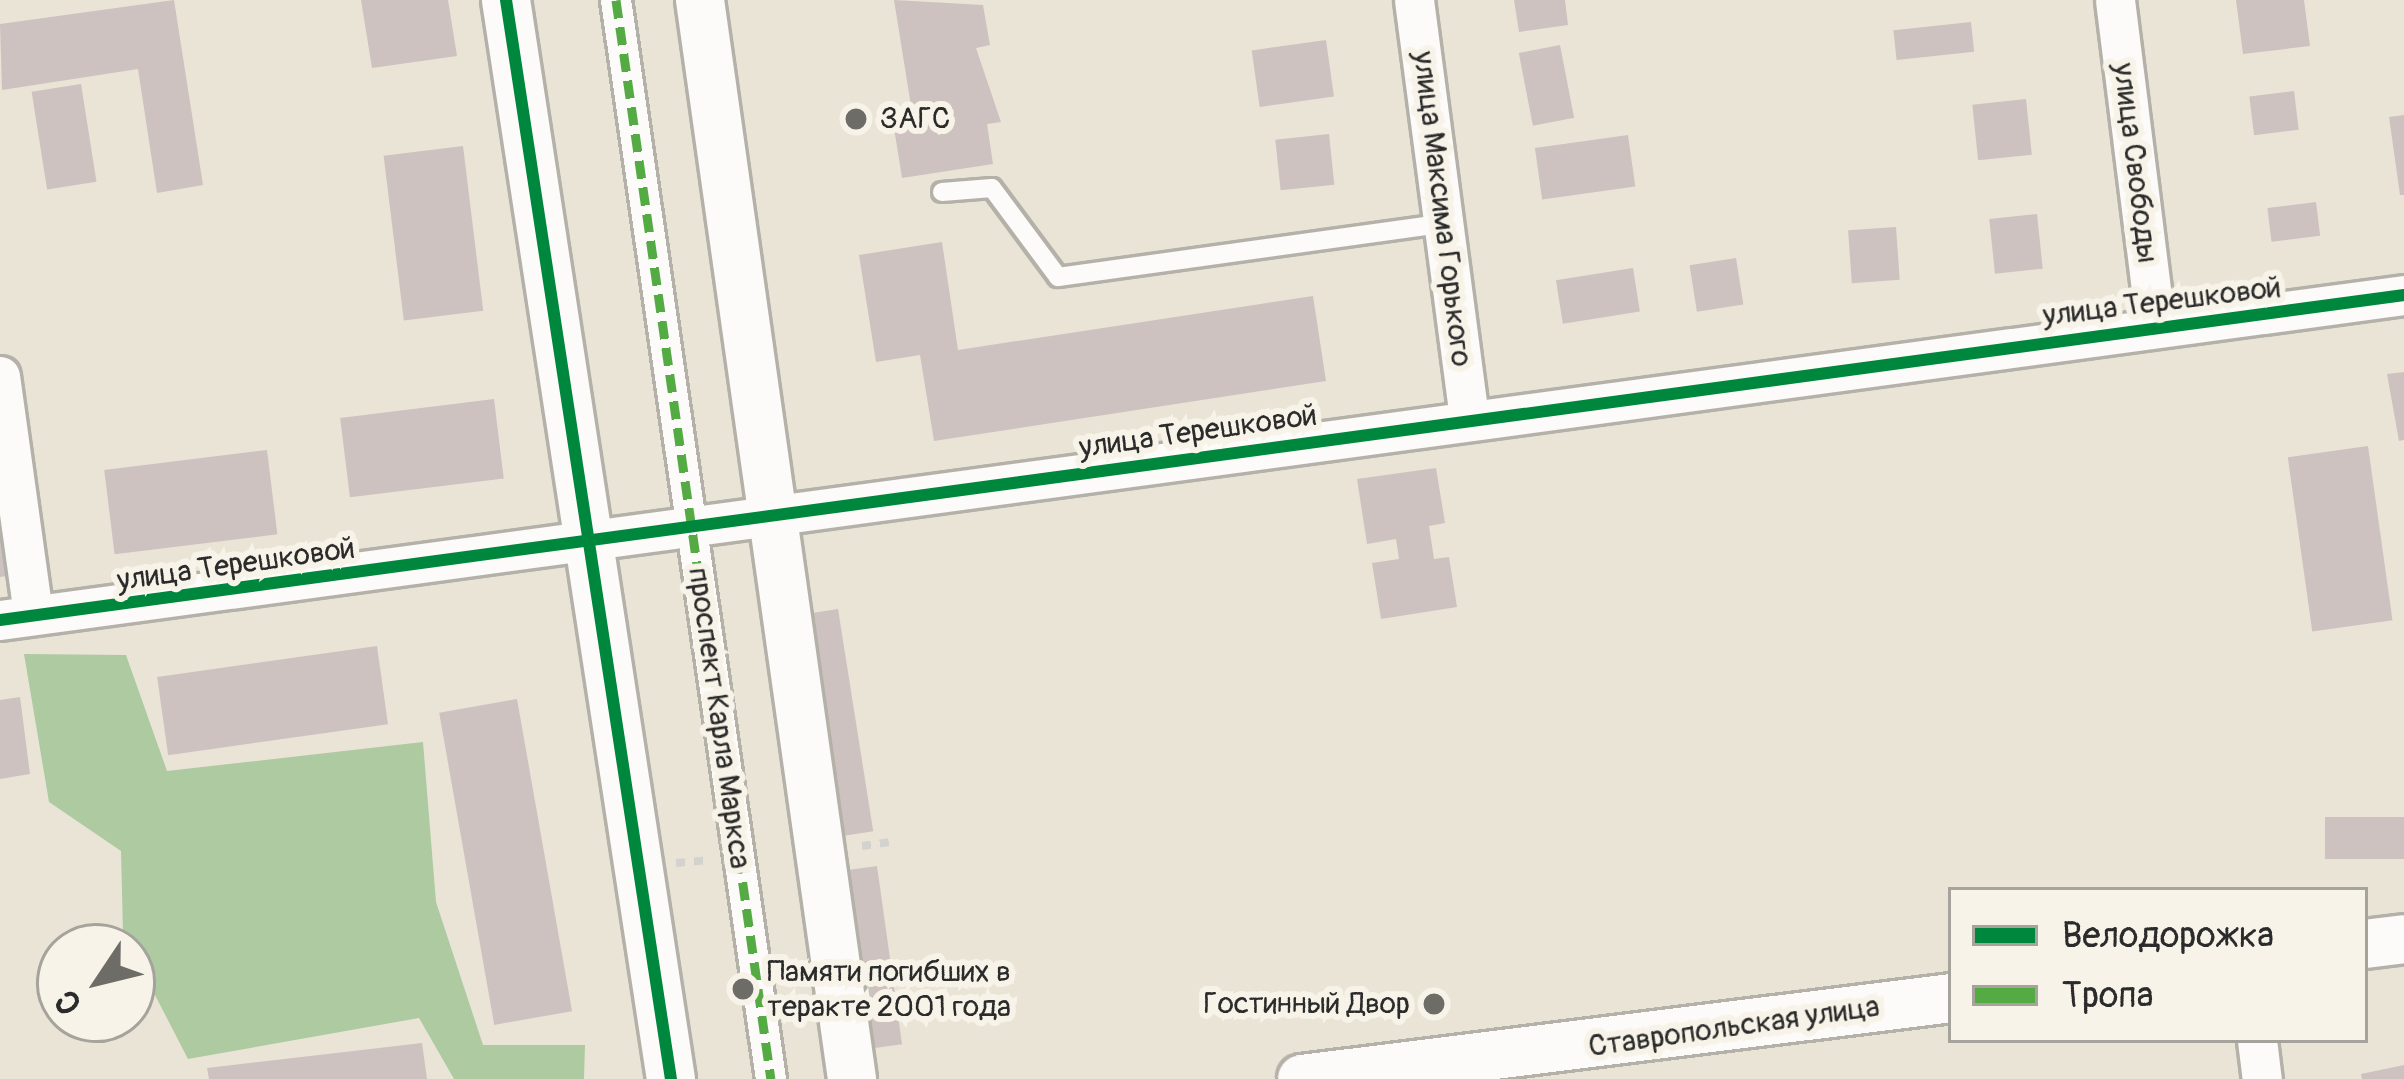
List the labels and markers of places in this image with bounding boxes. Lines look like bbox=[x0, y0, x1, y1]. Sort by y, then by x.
place label: ЗАГС bbox=[880, 101, 950, 137]
marker: ЗАГС bbox=[843, 106, 869, 132]
place label: Памяти погибших в теракте 2001 года bbox=[767, 954, 1011, 1024]
marker: Памяти погибших в теракте 2001 года bbox=[730, 976, 756, 1002]
place label: Гостинный Двор bbox=[1203, 986, 1410, 1022]
marker: Гостинный Двор bbox=[1421, 991, 1447, 1017]

